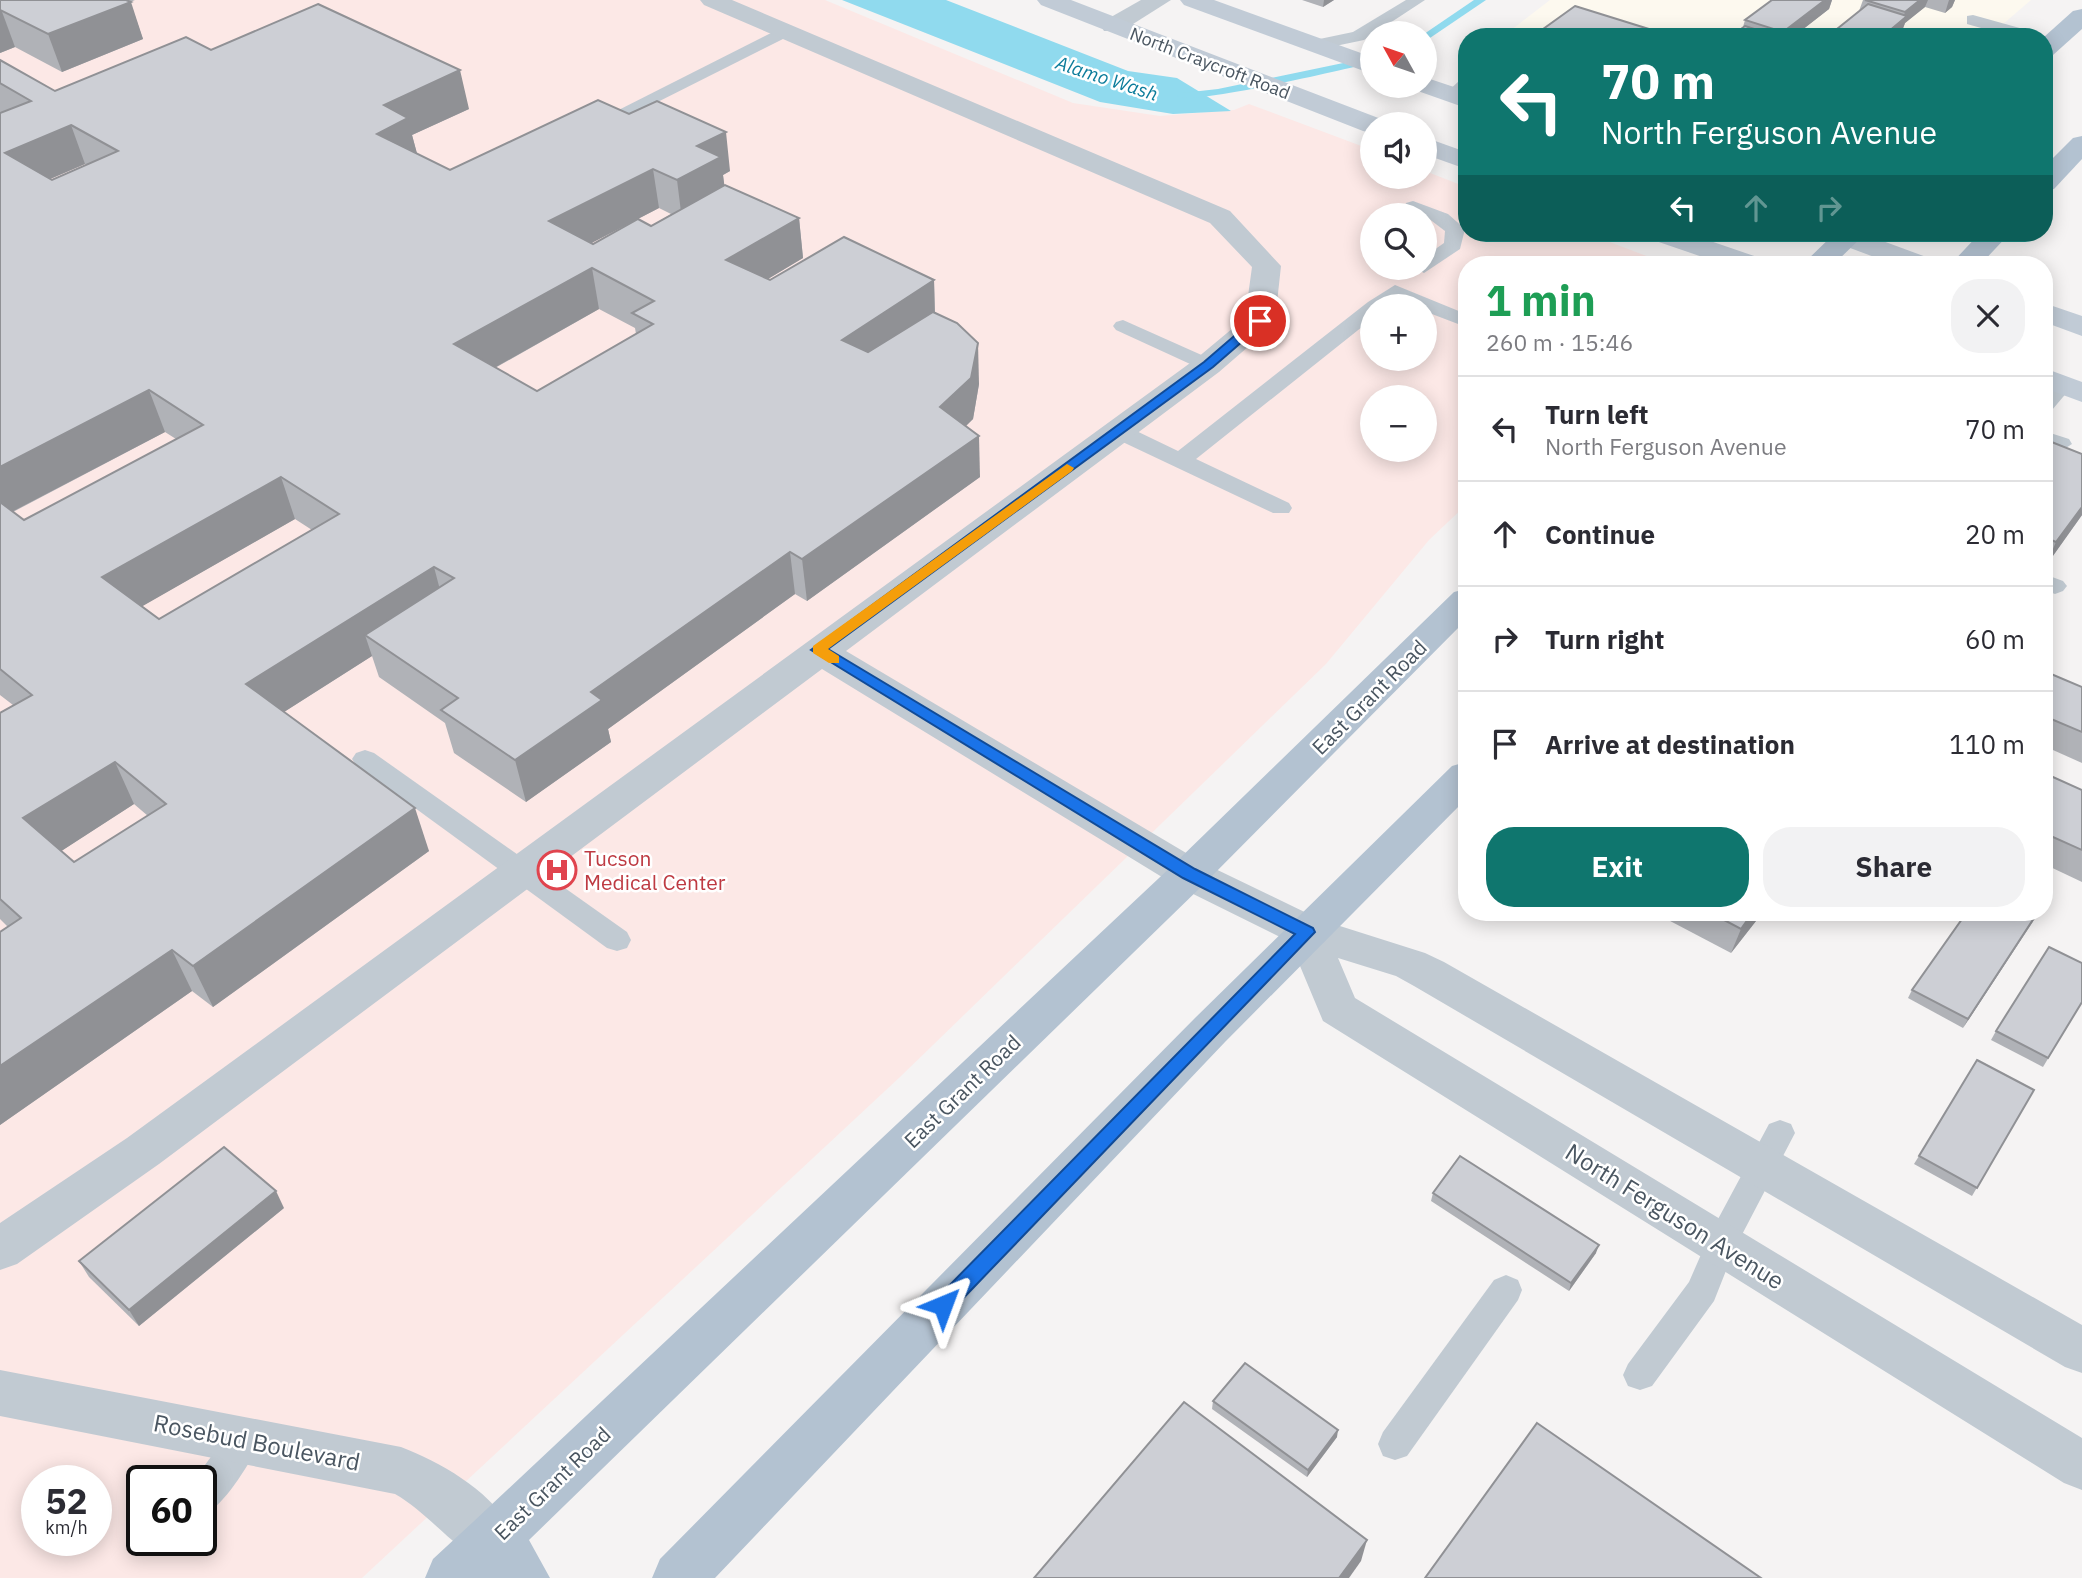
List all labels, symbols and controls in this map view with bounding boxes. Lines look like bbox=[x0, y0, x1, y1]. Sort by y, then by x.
north arrow bbox=[1360, 21, 1437, 98]
map controls bbox=[1360, 21, 1437, 462]
street label: North Craycroft Road bbox=[1127, 22, 1293, 104]
text: 70 m bbox=[1601, 49, 1715, 112]
water label: Alamo Wash bbox=[1052, 50, 1161, 106]
icon: left bbox=[1486, 56, 1577, 147]
text: North Ferguson Avenue bbox=[1601, 111, 1937, 153]
button: sound bbox=[1360, 112, 1437, 189]
icon: left bbox=[1664, 189, 1702, 227]
icon: ahead bbox=[1737, 189, 1775, 227]
icon: right bbox=[1810, 189, 1848, 227]
button: search bbox=[1360, 203, 1437, 280]
text: 1 min bbox=[1486, 273, 1596, 328]
button: close bbox=[1951, 279, 2025, 353]
pin bbox=[1230, 291, 1290, 351]
button: + bbox=[1360, 294, 1437, 371]
icon: arrive bbox=[1241, 302, 1279, 340]
text: 260 m · 15:46 bbox=[1486, 327, 1633, 357]
button: − bbox=[1360, 385, 1437, 462]
text: Turn left bbox=[1545, 397, 1648, 431]
icon: left bbox=[1486, 410, 1524, 448]
text: 70 m bbox=[1965, 412, 2025, 446]
text: North Ferguson Avenue bbox=[1545, 431, 1787, 461]
icon: ahead bbox=[1486, 515, 1524, 553]
text: Continue bbox=[1545, 517, 1655, 551]
text: 20 m bbox=[1965, 517, 2025, 551]
icon: right bbox=[1486, 620, 1524, 658]
text: Turn right bbox=[1545, 622, 1664, 656]
text: 60 m bbox=[1965, 622, 2025, 656]
street label: East Grant Road bbox=[1305, 633, 1433, 761]
icon: arrive bbox=[1486, 725, 1524, 763]
text: Arrive at destination bbox=[1545, 727, 1795, 761]
text: 110 m bbox=[1949, 727, 2025, 761]
button: Exit bbox=[1486, 827, 1749, 907]
button: Share bbox=[1763, 827, 2025, 907]
place label: Tucson Medical Center bbox=[584, 844, 726, 896]
hospital icon: Tucson Medical Center bbox=[536, 849, 578, 891]
street label: East Grant Road bbox=[898, 1028, 1026, 1154]
street label: North Ferguson Avenue bbox=[1560, 1136, 1790, 1296]
position arrow bbox=[906, 1268, 980, 1342]
street label: Rosebud Boulevard bbox=[151, 1406, 363, 1478]
street label: East Grant Road bbox=[488, 1420, 616, 1546]
speed limit sign: 60 bbox=[126, 1465, 217, 1556]
text: 52 bbox=[45, 1478, 88, 1524]
text: km/h bbox=[45, 1516, 88, 1539]

